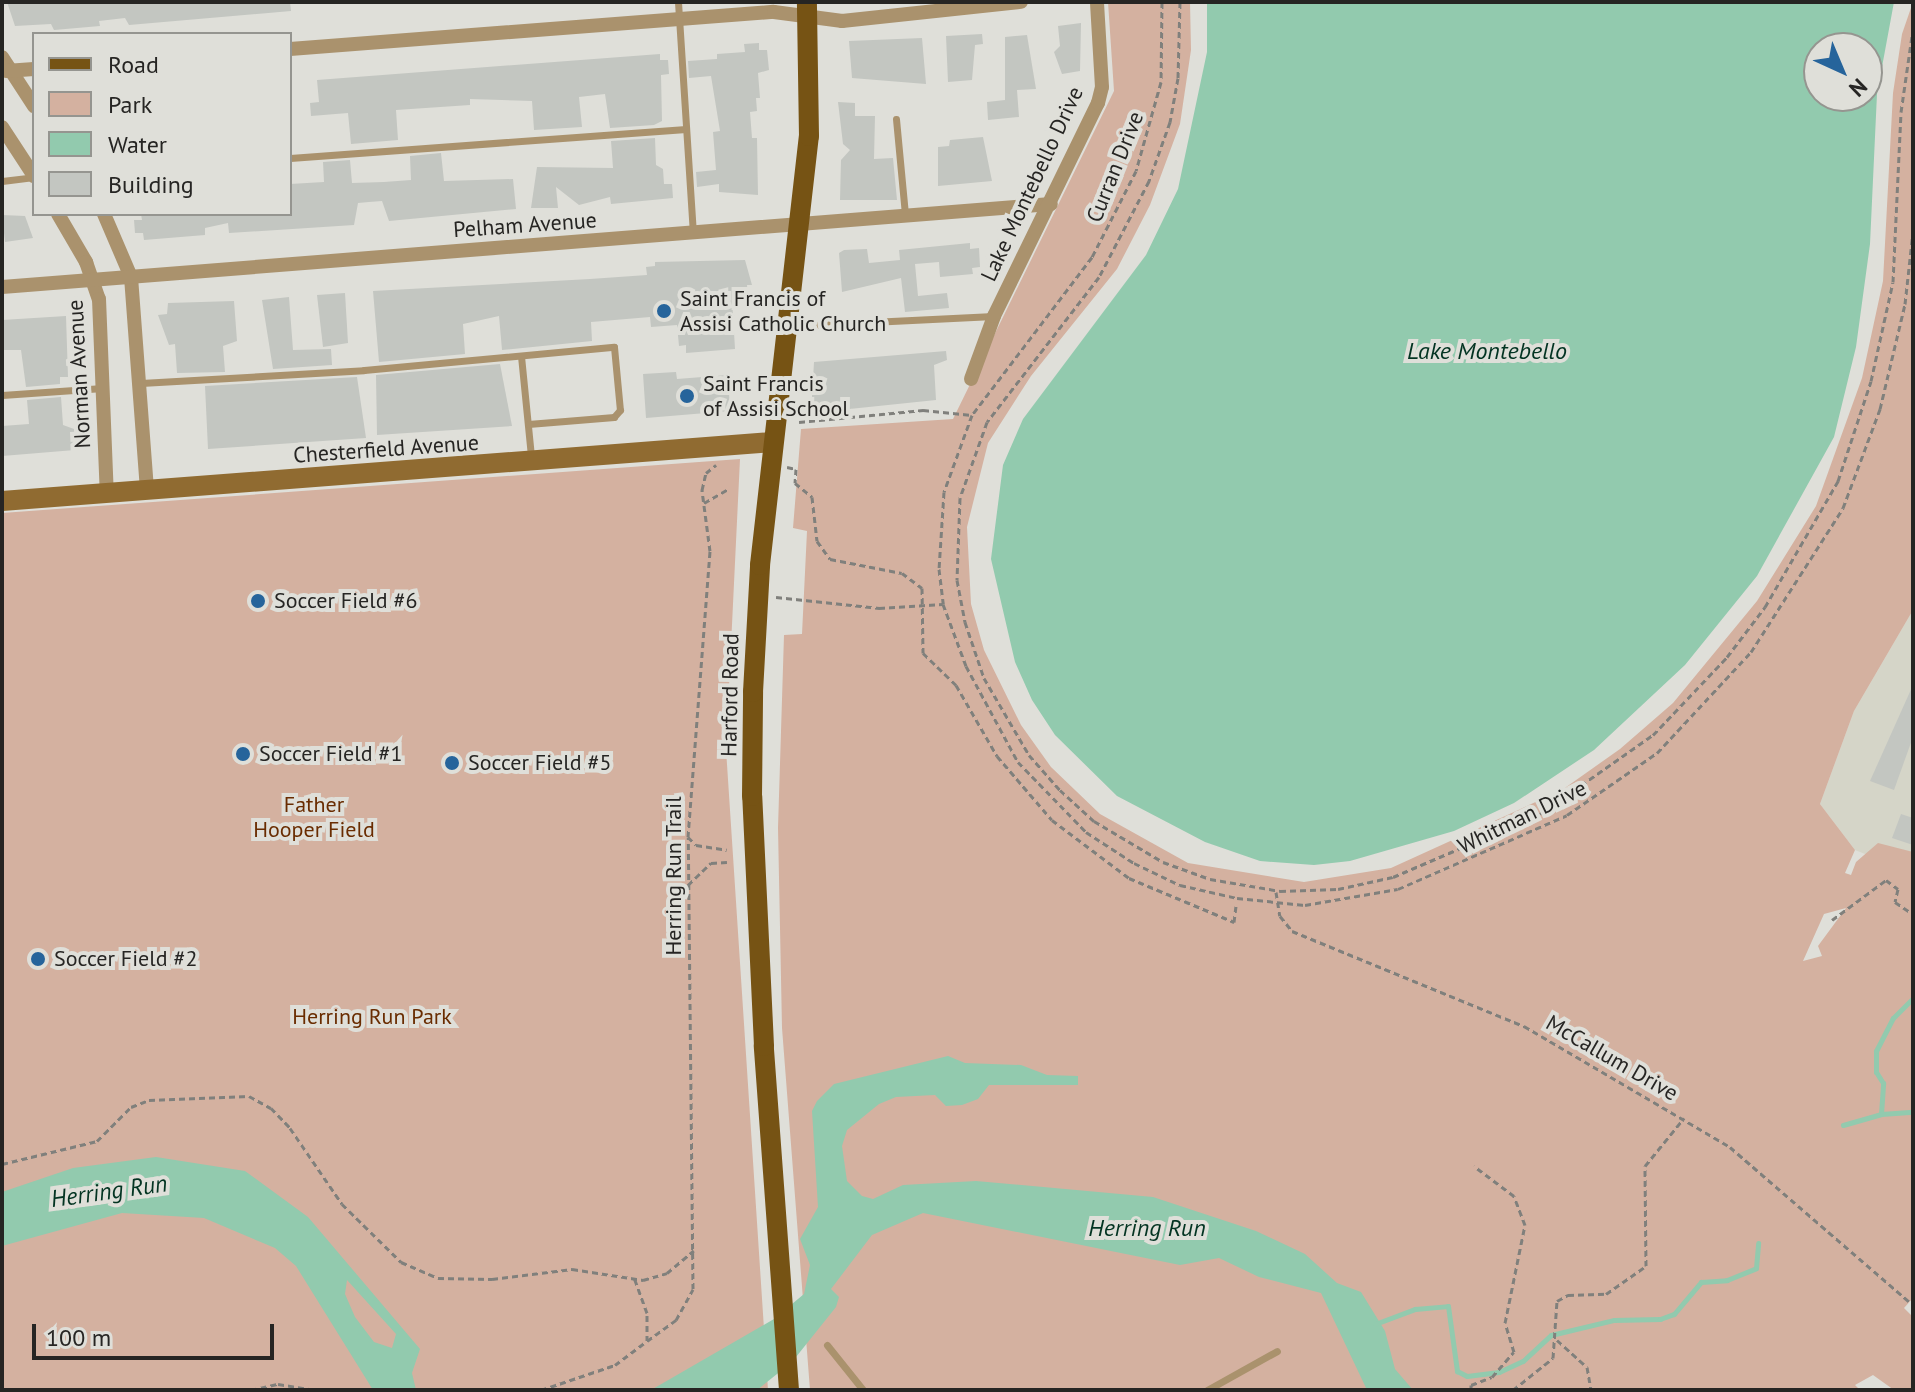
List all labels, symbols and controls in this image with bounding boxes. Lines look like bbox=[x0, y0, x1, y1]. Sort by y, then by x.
legend bbox=[32, 32, 292, 216]
north arrow bbox=[1803, 32, 1883, 112]
text: Road bbox=[108, 49, 159, 80]
text: N bbox=[1843, 73, 1873, 103]
street label: Lake Montebello Drive bbox=[975, 83, 1089, 285]
text: Park bbox=[108, 89, 152, 120]
street label: Curran Drive bbox=[1081, 108, 1149, 226]
text: Water bbox=[108, 129, 167, 160]
text: Building bbox=[108, 169, 194, 200]
street label: Pelham Avenue bbox=[452, 207, 598, 243]
place label: Saint Francis of Assisi Catholic Church bbox=[680, 285, 887, 336]
street label: Norman Avenue bbox=[62, 299, 96, 449]
marker: Saint Francis of Assisi Catholic Church bbox=[655, 302, 673, 320]
water label: Lake Montebello bbox=[1407, 337, 1567, 365]
place label: Saint Francis of Assisi School bbox=[703, 370, 849, 422]
marker: Saint Francis of Assisi School bbox=[678, 387, 696, 405]
street label: Chesterfield Avenue bbox=[292, 429, 480, 469]
place label: Soccer Field #6 bbox=[274, 588, 417, 614]
marker: Soccer Field #6 bbox=[249, 592, 267, 610]
street label: Harford Road bbox=[716, 633, 744, 757]
place label: Soccer Field #1 bbox=[259, 741, 402, 767]
marker: Soccer Field #1 bbox=[234, 745, 252, 763]
place label: Soccer Field #5 bbox=[468, 750, 611, 776]
marker: Soccer Field #5 bbox=[443, 754, 461, 772]
street label: Whitman Drive bbox=[1453, 775, 1591, 859]
park label: Father Hooper Field bbox=[253, 791, 375, 842]
street label: Herring Run Trail bbox=[661, 796, 687, 956]
place label: Soccer Field #2 bbox=[54, 946, 197, 972]
marker: Soccer Field #2 bbox=[29, 950, 47, 968]
park label: Herring Run Park bbox=[292, 1004, 452, 1030]
street label: McCallum Drive bbox=[1541, 1010, 1683, 1106]
water label: Herring Run bbox=[49, 1169, 169, 1213]
water label: Herring Run bbox=[1088, 1214, 1206, 1242]
scale bar bbox=[36, 1308, 278, 1358]
text: 100 m bbox=[46, 1322, 111, 1353]

